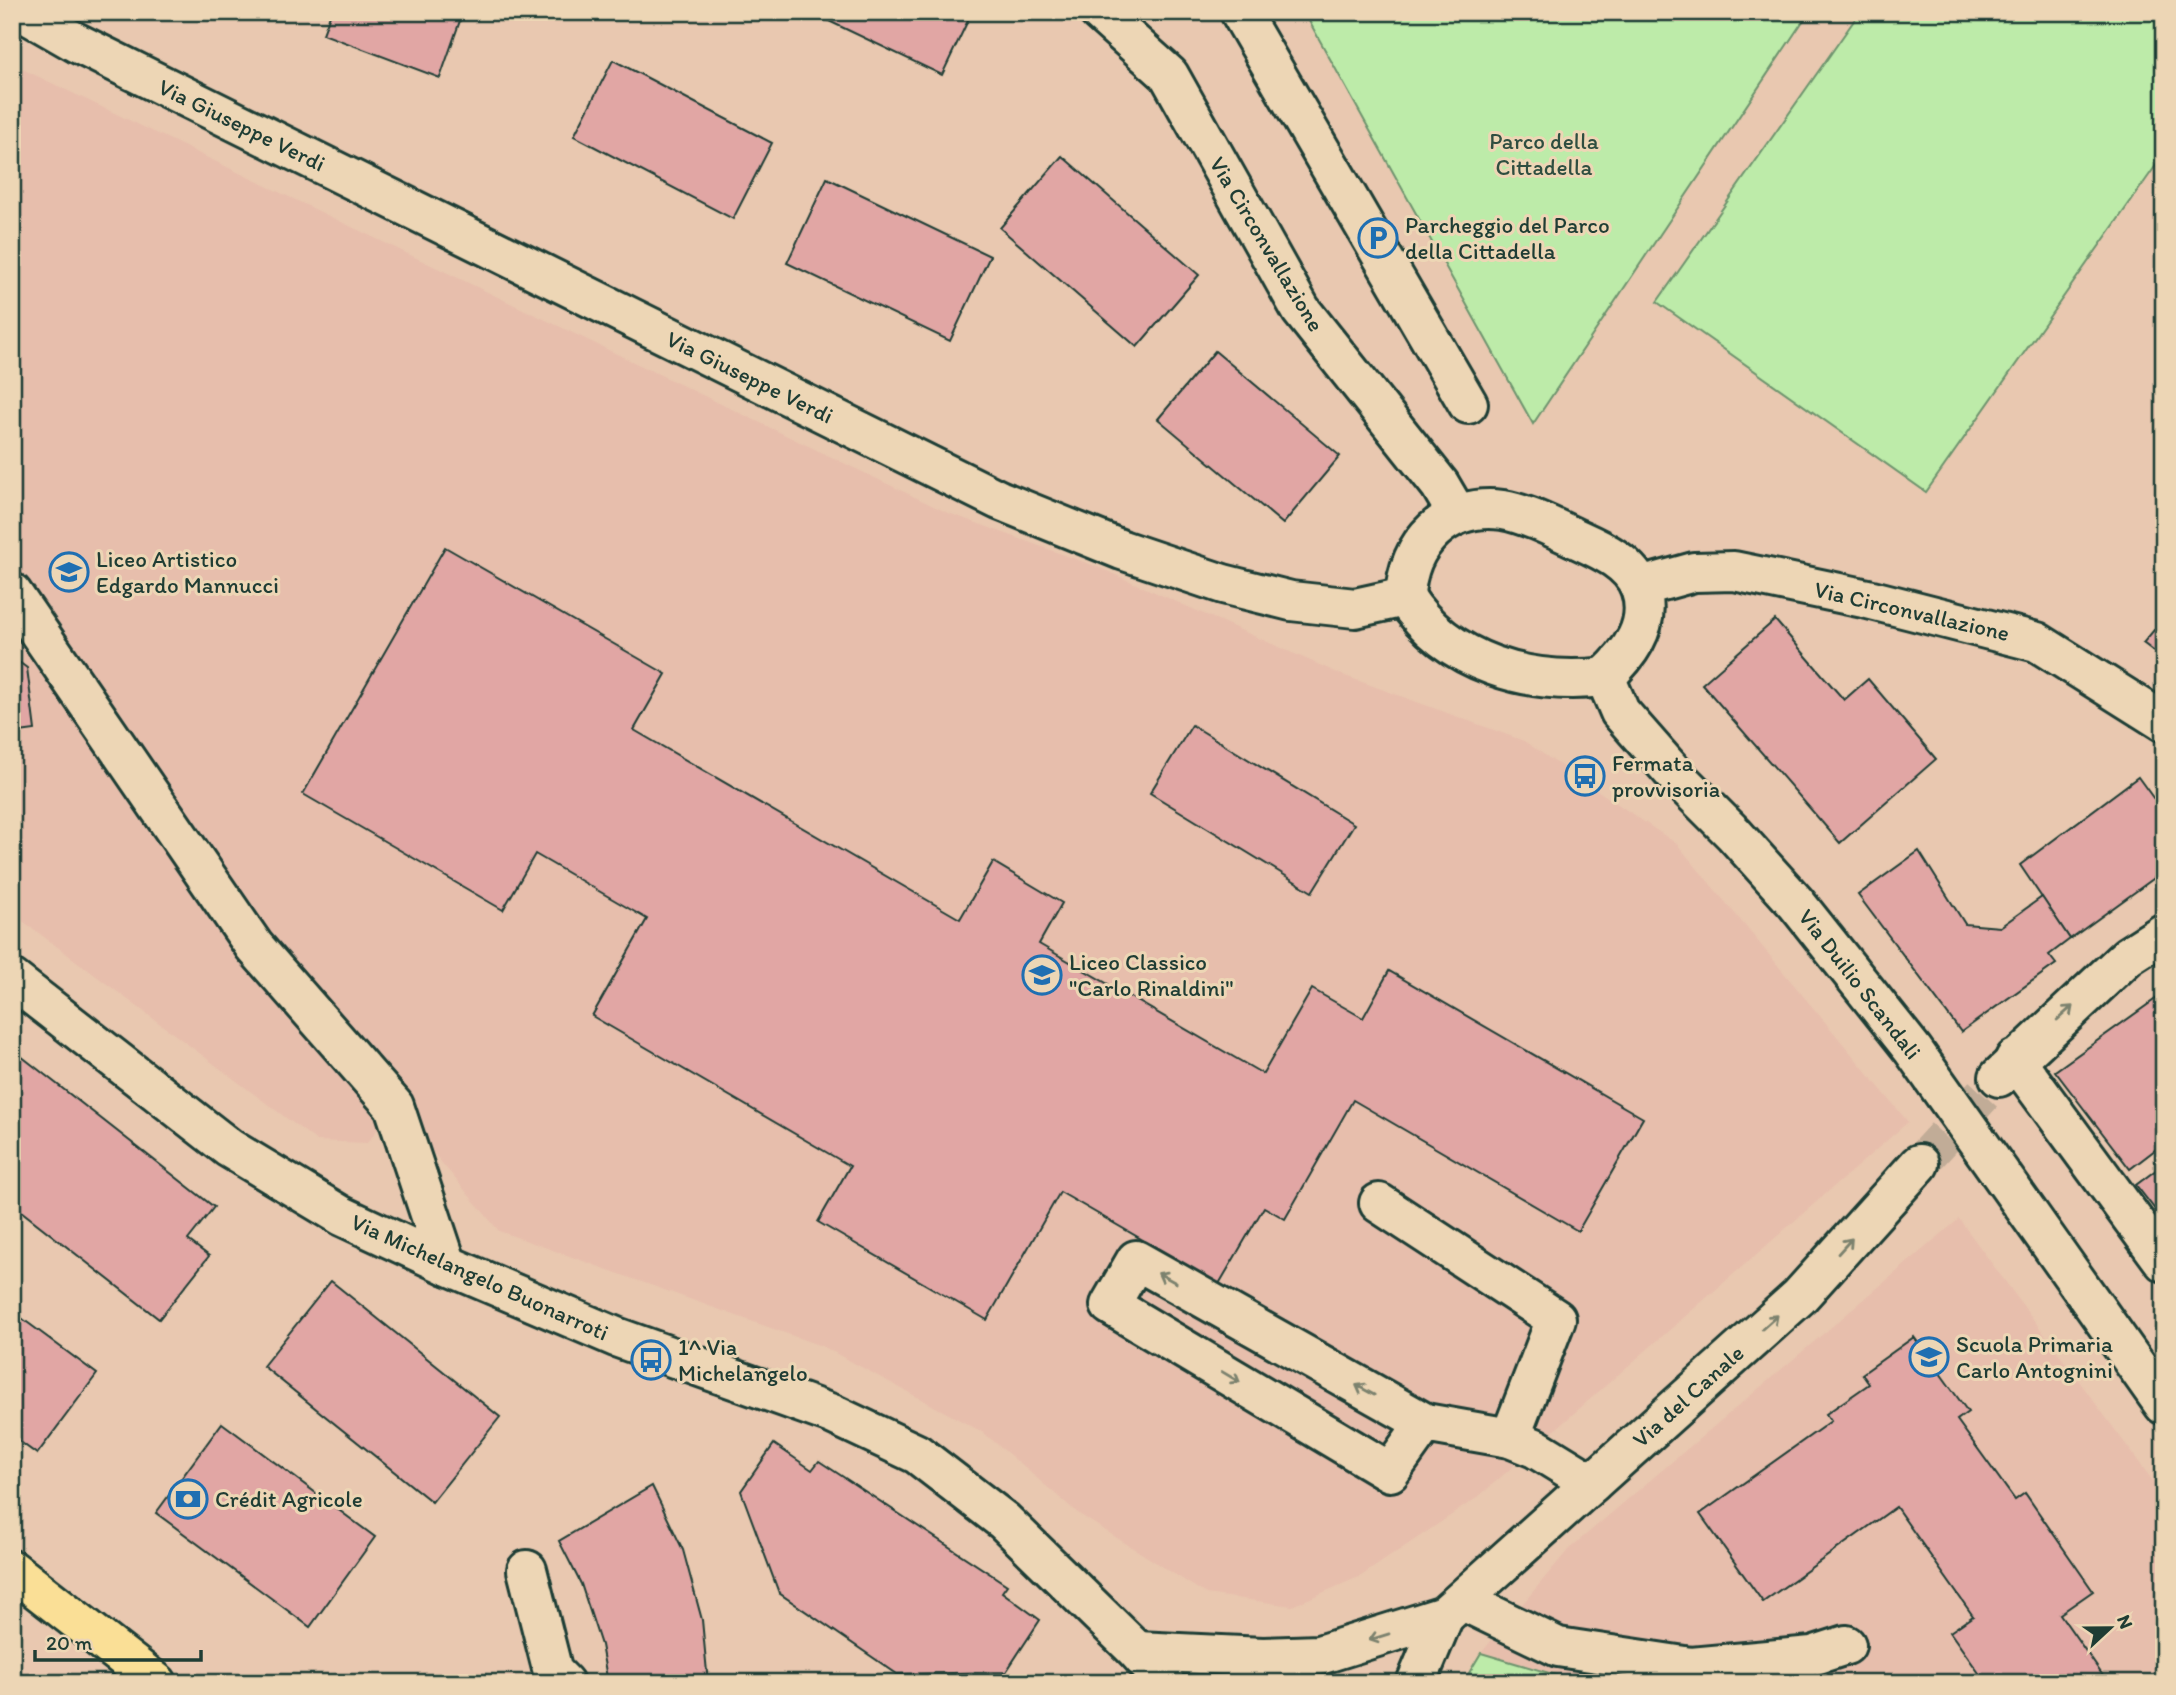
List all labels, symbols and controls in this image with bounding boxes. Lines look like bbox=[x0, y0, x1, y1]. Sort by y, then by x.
street label: Via Giuseppe Verdi bbox=[154, 72, 330, 178]
park label: Parco della Cittadella bbox=[1489, 127, 1599, 181]
street label: Via Circonvallazione bbox=[1204, 151, 1330, 337]
place label: Parcheggio del Parco della Cittadella bbox=[1405, 211, 1610, 265]
parking icon: Parcheggio del Parco della Cittadella bbox=[1357, 217, 1399, 259]
street label: Via Giuseppe Verdi bbox=[662, 324, 838, 430]
place label: Liceo Artistico Edgardo Mannucci bbox=[96, 545, 279, 599]
school or university icon: Liceo Artistico Edgardo Mannucci bbox=[48, 551, 90, 593]
street label: Via Circonvallazione bbox=[1812, 575, 2012, 647]
place label: Fermata provvisoria bbox=[1612, 749, 1720, 803]
bus stop icon: Fermata provvisoria bbox=[1564, 755, 1606, 797]
street label: Via Duilio Scandali bbox=[1793, 903, 1927, 1065]
place label: Liceo Classico "Carlo Rinaldini" bbox=[1069, 948, 1234, 1002]
school or university icon: Liceo Classico "Carlo Rinaldini" bbox=[1021, 954, 1063, 996]
one-way arrow bbox=[2056, 1005, 2073, 1022]
street label: Via Michelangelo Buonarroti bbox=[347, 1207, 613, 1347]
one-way arrow bbox=[1836, 1238, 1853, 1255]
one-way arrow bbox=[1157, 1271, 1178, 1284]
one-way arrow bbox=[1761, 1314, 1779, 1330]
place label: Scuola Primaria Carlo Antognini bbox=[1956, 1330, 2113, 1384]
place label: 1^ Via Michelangelo bbox=[678, 1333, 808, 1387]
school or university icon: Scuola Primaria Carlo Antognini bbox=[1908, 1336, 1950, 1378]
bus stop icon: 1^ Via Michelangelo bbox=[630, 1339, 672, 1381]
street label: Via del Canale bbox=[1627, 1339, 1749, 1453]
one-way arrow bbox=[1220, 1370, 1240, 1384]
one-way arrow bbox=[1356, 1383, 1376, 1397]
bank icon: Crédit Agricole bbox=[167, 1478, 209, 1520]
place label: Crédit Agricole bbox=[215, 1485, 363, 1513]
north arrow bbox=[2074, 1594, 2144, 1664]
text: N bbox=[2112, 1612, 2138, 1632]
scale bar bbox=[35, 1618, 201, 1662]
text: 20 m bbox=[46, 1630, 93, 1655]
one-way arrow bbox=[1368, 1631, 1390, 1644]

